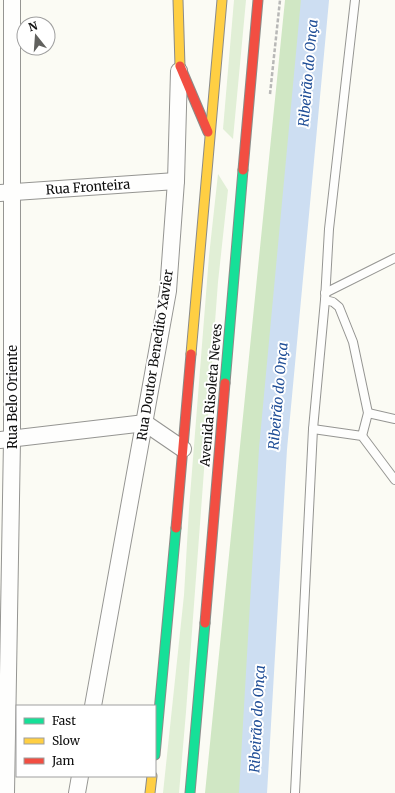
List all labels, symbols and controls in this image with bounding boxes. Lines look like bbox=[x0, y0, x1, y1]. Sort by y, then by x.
north arrow bbox=[16, 16, 56, 56]
text: N bbox=[27, 18, 40, 34]
water label: Ribeirão do Onça bbox=[294, 19, 322, 127]
street label: Rua Fronteira bbox=[45, 176, 131, 198]
street label: Rua Doutor Benedito Xavier bbox=[133, 268, 177, 442]
street label: Avenida Risoleta Neves bbox=[196, 323, 226, 468]
water label: Ribeirão do Onça bbox=[264, 342, 292, 450]
street label: Rua Belo Oriente bbox=[4, 345, 21, 449]
water label: Ribeirão do Onça bbox=[245, 665, 269, 773]
legend bbox=[16, 705, 156, 777]
text: Fast bbox=[52, 713, 76, 728]
text: Slow bbox=[52, 733, 81, 748]
text: Jam bbox=[51, 753, 75, 768]

